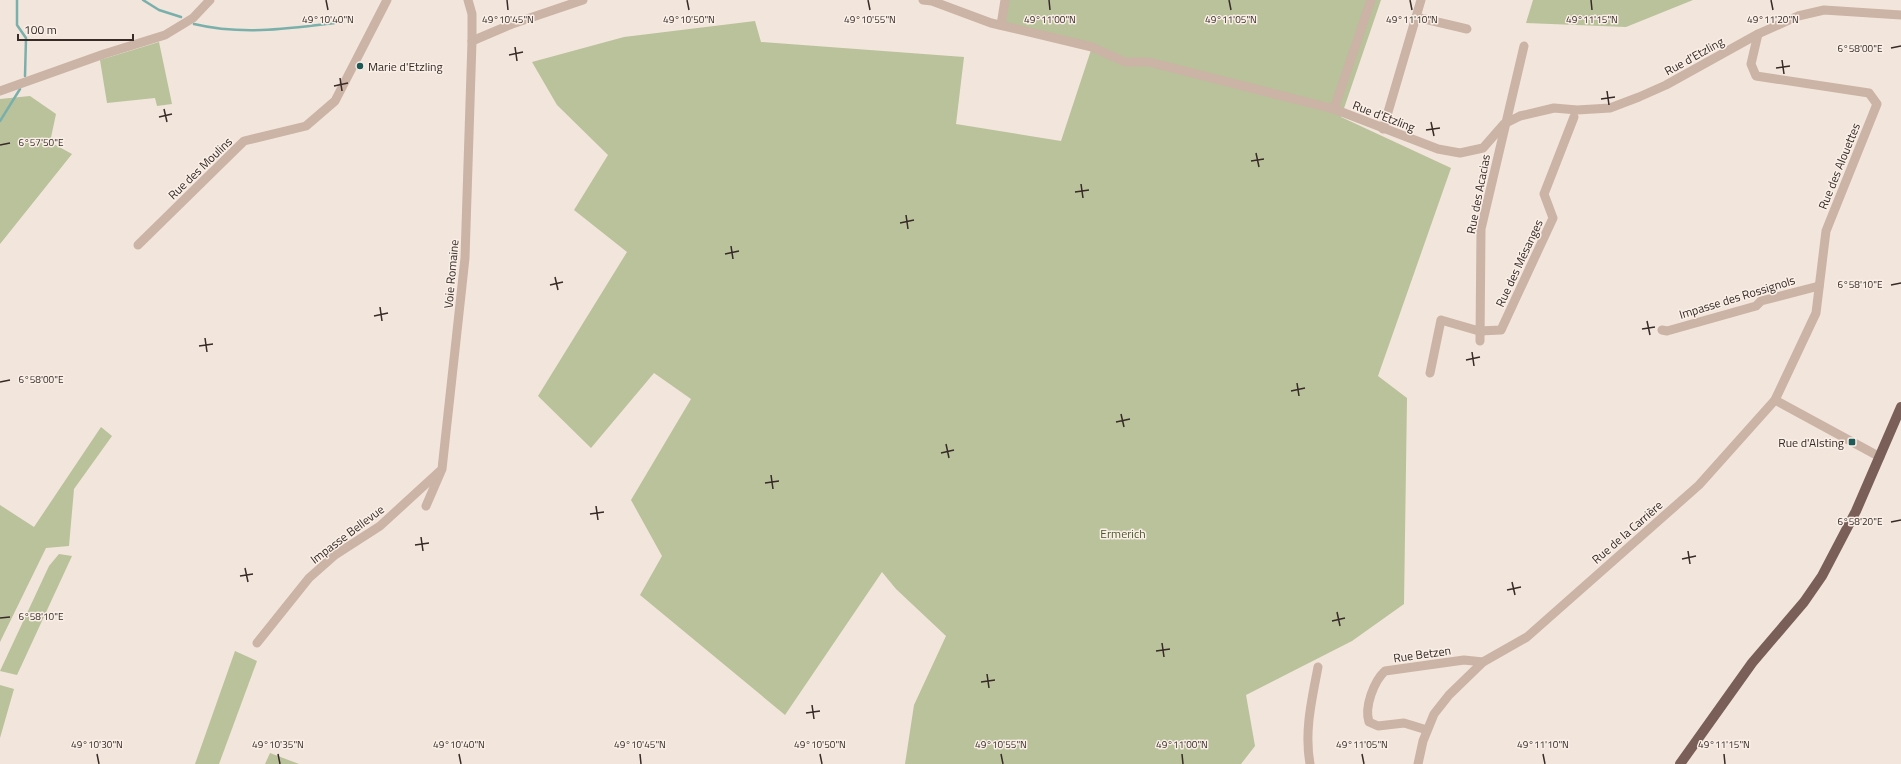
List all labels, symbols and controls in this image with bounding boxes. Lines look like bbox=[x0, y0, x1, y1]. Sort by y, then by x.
text: 49°10'40"N bbox=[302, 12, 354, 27]
text: 49°10'45"N bbox=[482, 12, 534, 27]
text: 49°10'50"N bbox=[663, 12, 715, 27]
text: 49°10'55"N bbox=[844, 12, 896, 27]
text: 49°11'00"N bbox=[1024, 12, 1076, 27]
text: 49°11'05"N bbox=[1205, 12, 1257, 27]
text: 49°11'10"N bbox=[1386, 12, 1438, 27]
text: 49°11'15"N bbox=[1566, 12, 1618, 27]
text: 49°11'20"N bbox=[1747, 12, 1799, 27]
scale bar bbox=[18, 16, 133, 42]
text: 100 m bbox=[24, 20, 57, 39]
street label: Rue d'Etzling bbox=[1661, 32, 1727, 80]
text: 6°58'00"E bbox=[1838, 41, 1883, 56]
place label: Marie d'Etzling bbox=[368, 57, 443, 76]
marker: Marie d'Etzling bbox=[355, 61, 365, 71]
street label: Rue d'Etzling bbox=[1350, 95, 1418, 137]
street label: Rue des Alouettes bbox=[1813, 120, 1865, 212]
street label: Rue des Moulins bbox=[163, 132, 237, 204]
text: 6°57'50"E bbox=[19, 135, 64, 150]
street label: Rue des Acacias bbox=[1461, 152, 1495, 235]
street label: Rue des Mésanges bbox=[1490, 216, 1548, 310]
street label: Voie Romaine bbox=[439, 239, 463, 309]
street label: Impasse des Rossignols bbox=[1677, 270, 1798, 324]
text: 6°58'10"E bbox=[1838, 277, 1883, 292]
text: 6°58'00"E bbox=[19, 372, 64, 387]
place label: Rue d'Alsting bbox=[1778, 433, 1844, 452]
marker: Rue d'Alsting bbox=[1847, 437, 1857, 447]
street label: Rue de la Carrière bbox=[1587, 496, 1667, 568]
street label: Impasse Bellevue bbox=[306, 500, 388, 568]
text: 6°58'20"E bbox=[1838, 514, 1883, 529]
park label: Ermerich bbox=[1100, 524, 1146, 543]
text: 6°58'10"E bbox=[19, 609, 64, 624]
street label: Rue Betzen bbox=[1392, 641, 1452, 667]
text: 49°10'30"N bbox=[71, 737, 123, 752]
text: 49°10'35"N bbox=[252, 737, 304, 752]
text: 49°10'40"N bbox=[433, 737, 485, 752]
text: 49°10'45"N bbox=[614, 737, 666, 752]
text: 49°10'50"N bbox=[794, 737, 846, 752]
text: 49°10'55"N bbox=[975, 737, 1027, 752]
text: 49°11'00"N bbox=[1156, 737, 1208, 752]
text: 49°11'05"N bbox=[1336, 737, 1388, 752]
text: 49°11'10"N bbox=[1517, 737, 1569, 752]
text: 49°11'15"N bbox=[1698, 737, 1750, 752]

